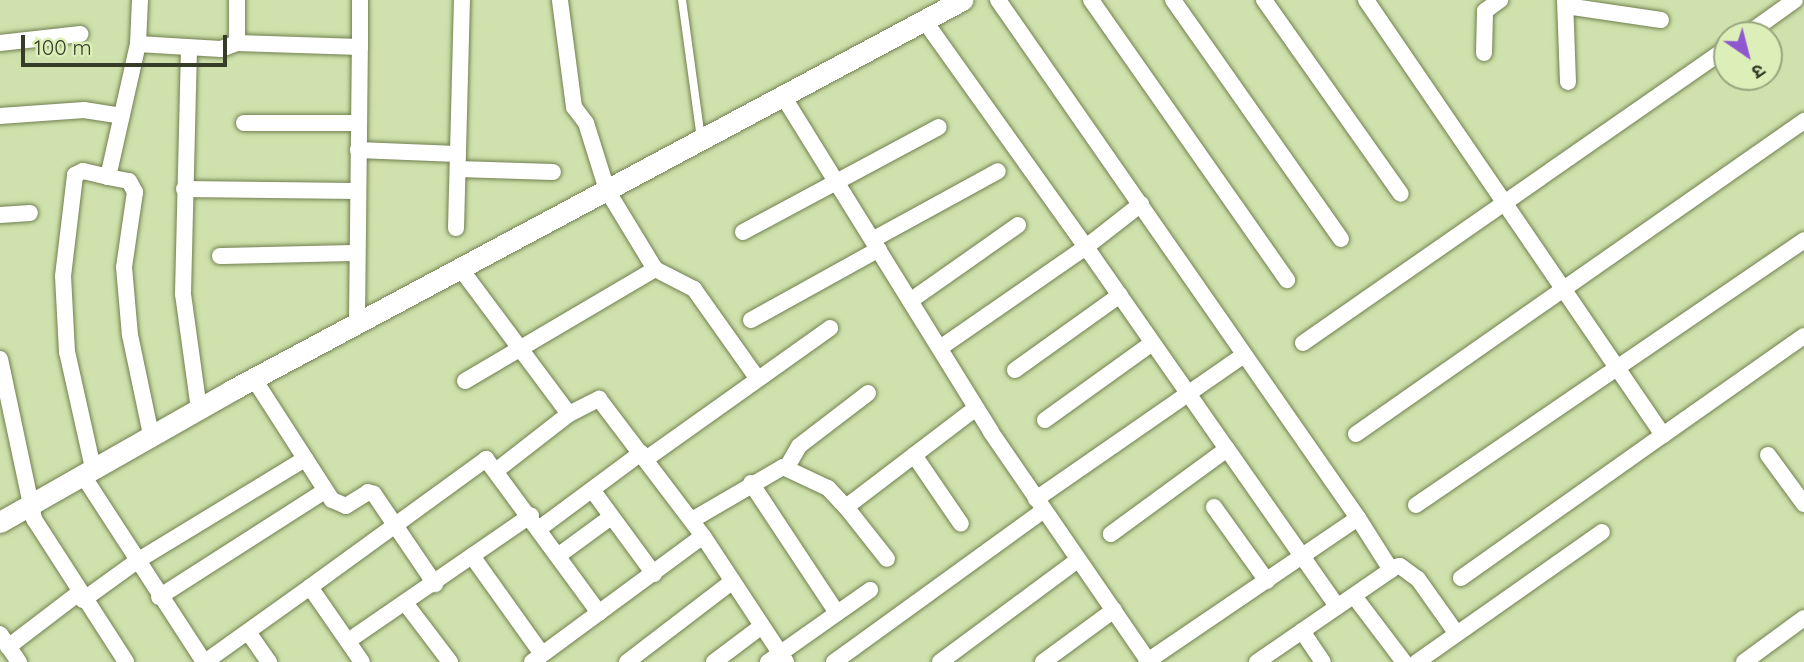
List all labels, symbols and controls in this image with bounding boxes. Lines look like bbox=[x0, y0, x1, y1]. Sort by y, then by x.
scale bar bbox=[24, 21, 231, 65]
north arrow bbox=[1713, 21, 1783, 91]
text: 100 m bbox=[34, 34, 92, 60]
text: उ bbox=[1747, 59, 1770, 85]

